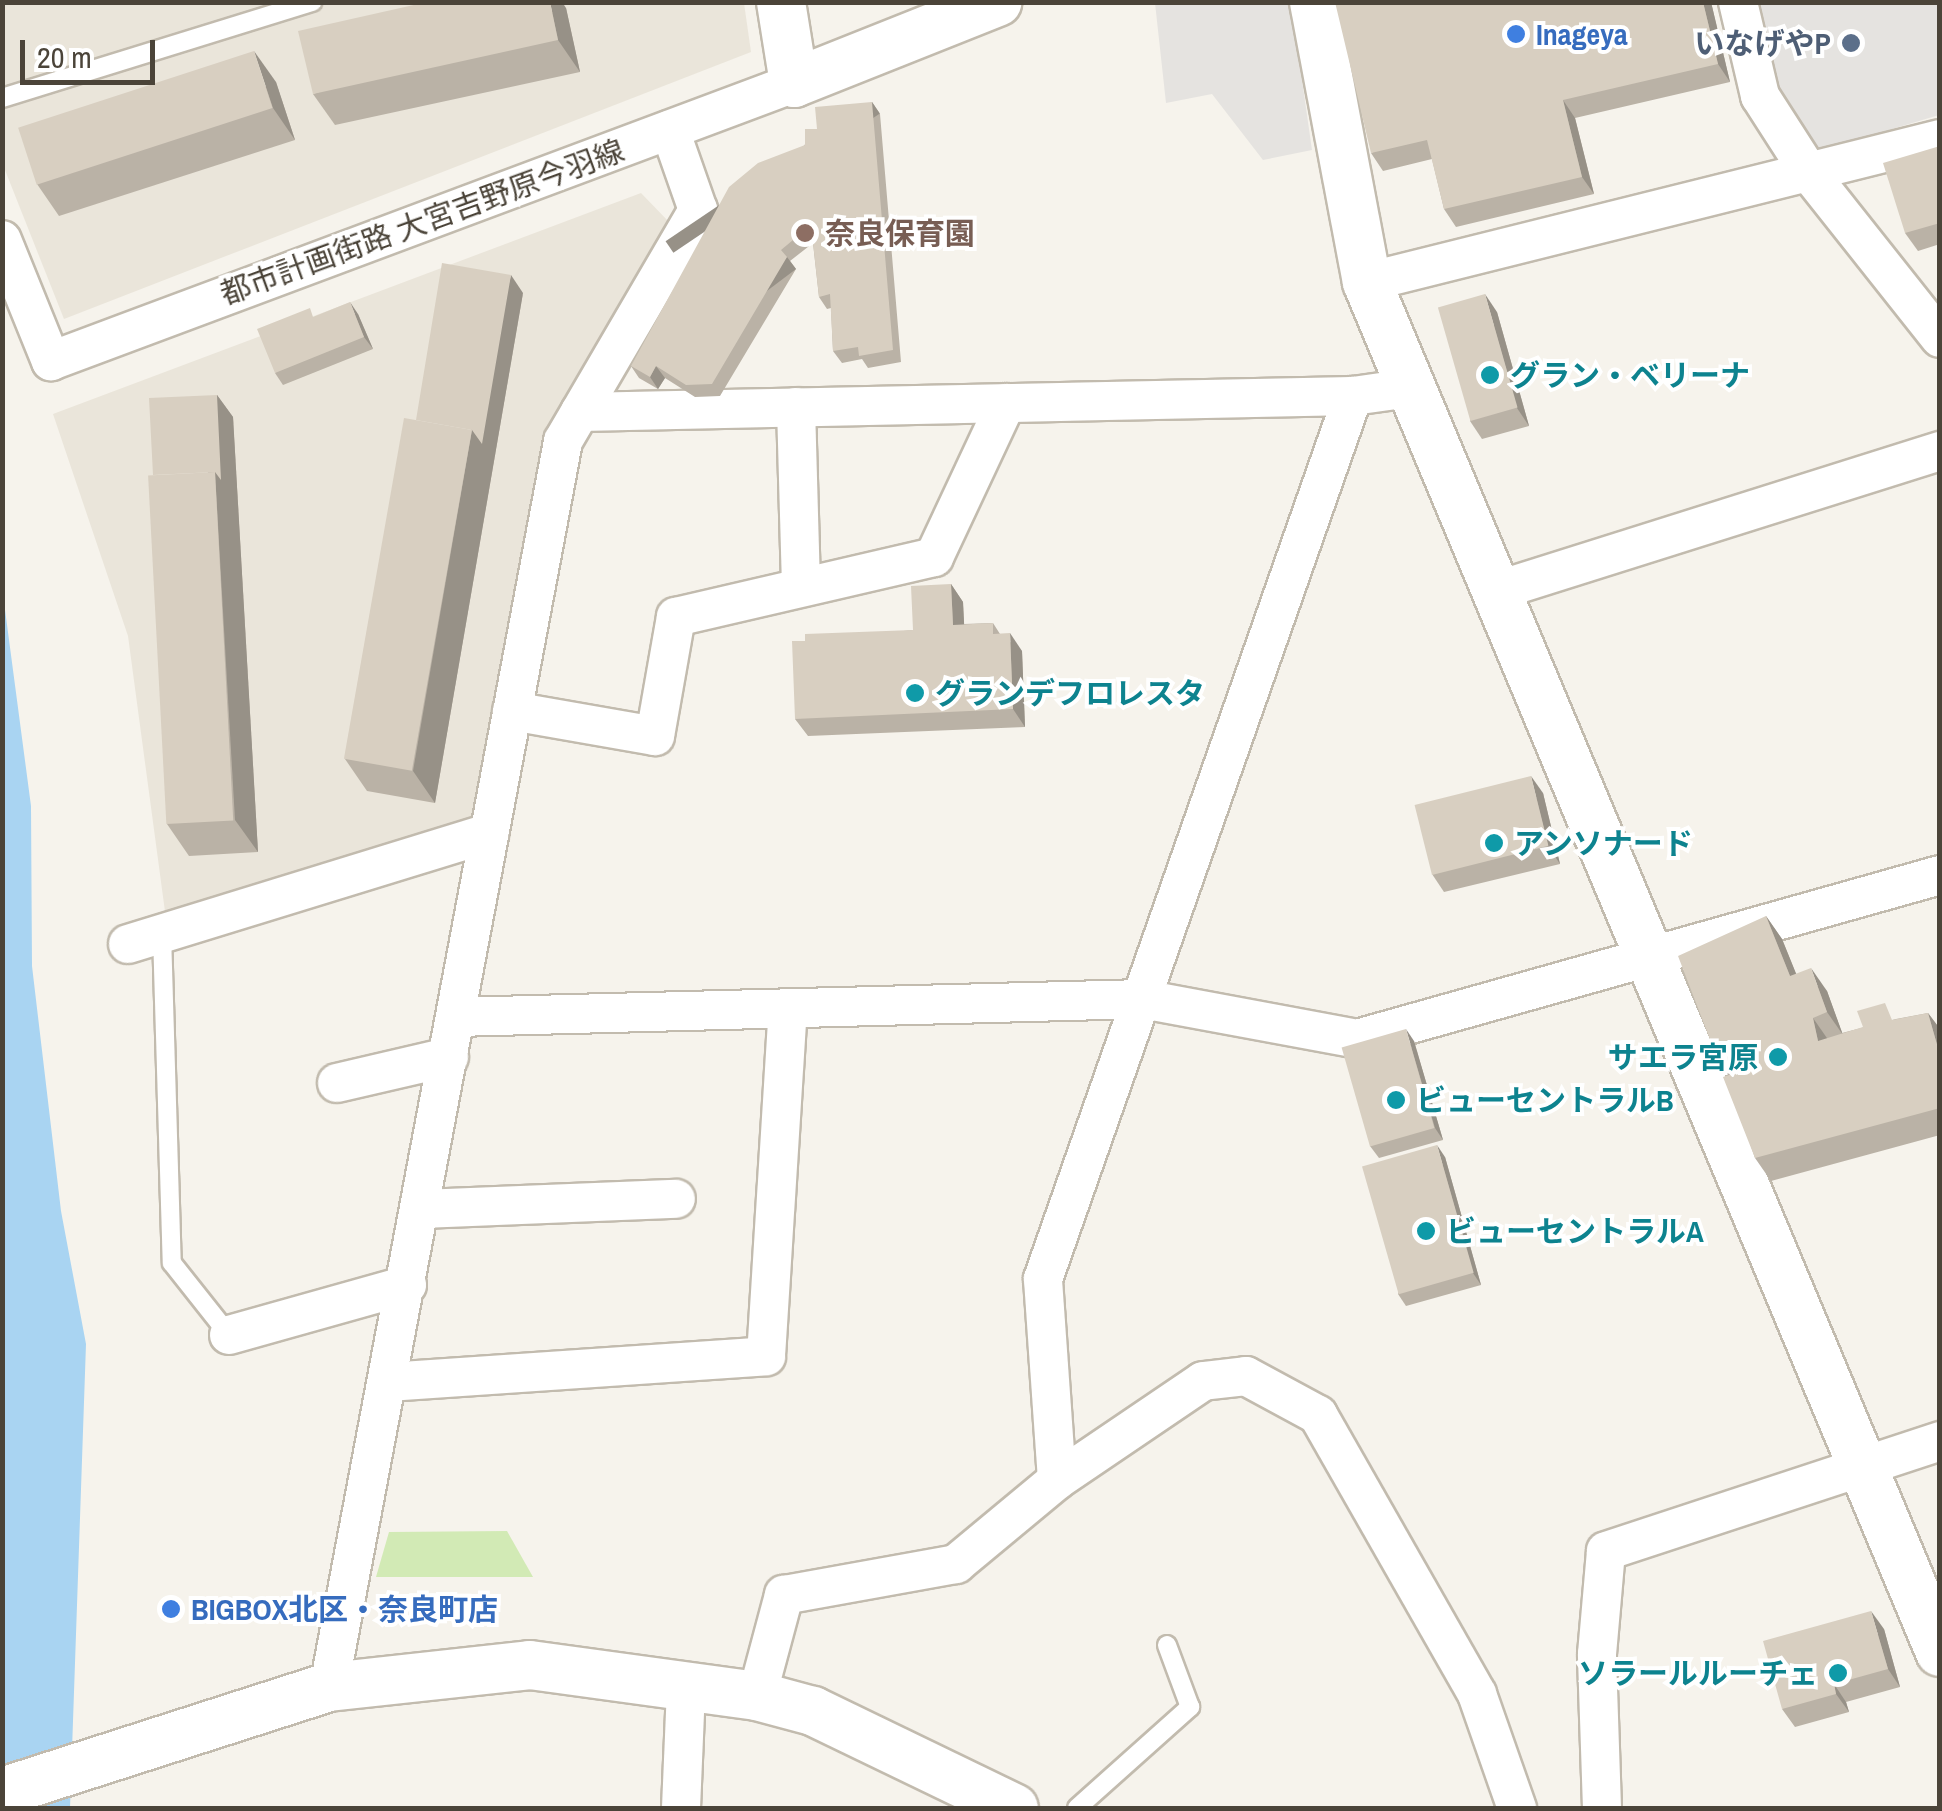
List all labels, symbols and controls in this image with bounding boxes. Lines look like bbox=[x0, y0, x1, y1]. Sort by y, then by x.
place label: Inageya bbox=[1536, 16, 1628, 52]
scale bar bbox=[25, 20, 160, 82]
marker: Inageya bbox=[1505, 23, 1527, 45]
place label: いなげやP bbox=[1695, 25, 1831, 61]
marker: いなげやP bbox=[1840, 32, 1862, 54]
text: 20 m bbox=[37, 37, 92, 77]
street label: 都市計画街路 大宮吉野原今羽線 bbox=[215, 132, 629, 312]
place label: 奈良保育園 bbox=[825, 215, 975, 251]
marker: 奈良保育園 bbox=[794, 222, 816, 244]
place label: グラン・ベリーナ bbox=[1510, 357, 1750, 393]
marker: グラン・ベリーナ bbox=[1479, 364, 1501, 386]
place label: グランデフロレスタ bbox=[935, 675, 1205, 711]
marker: グランデフロレスタ bbox=[904, 682, 926, 704]
place label: アンソナード bbox=[1514, 825, 1694, 861]
marker: アンソナード bbox=[1483, 832, 1505, 854]
place label: サエラ宮原 bbox=[1608, 1039, 1758, 1075]
marker: サエラ宮原 bbox=[1767, 1046, 1789, 1068]
place label: ビューセントラルB bbox=[1416, 1082, 1674, 1118]
marker: ビューセントラルB bbox=[1385, 1089, 1407, 1111]
place label: ビューセントラルA bbox=[1446, 1213, 1704, 1249]
marker: ビューセントラルA bbox=[1415, 1220, 1437, 1242]
place label: BIGBOX北区・奈良町店 bbox=[191, 1591, 498, 1627]
marker: BIGBOX北区・奈良町店 bbox=[160, 1598, 182, 1620]
place label: ソラールルーチェ bbox=[1578, 1655, 1818, 1691]
marker: ソラールルーチェ bbox=[1827, 1662, 1849, 1684]

